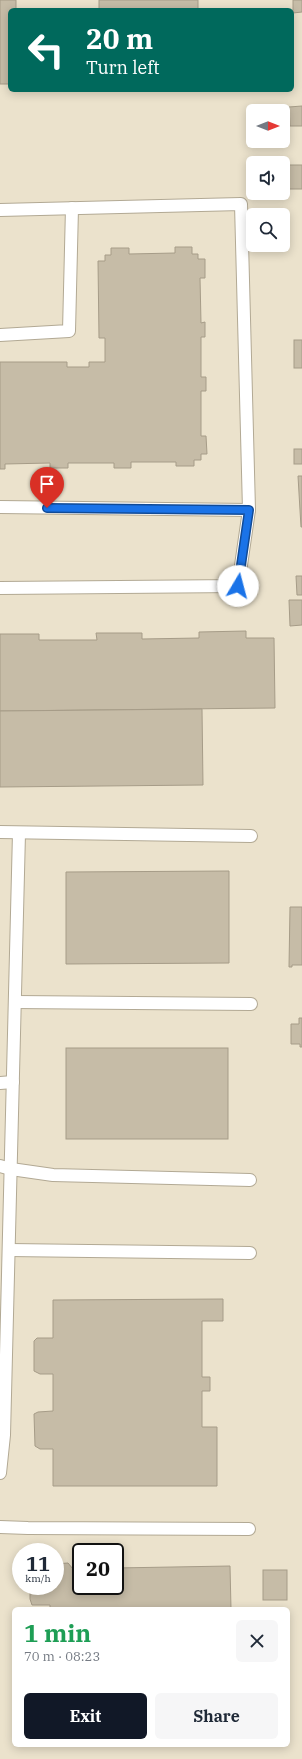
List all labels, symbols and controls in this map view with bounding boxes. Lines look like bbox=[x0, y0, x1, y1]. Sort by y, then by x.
text: 20 m bbox=[86, 20, 153, 57]
icon: left bbox=[20, 24, 72, 76]
text: Turn left bbox=[86, 56, 160, 79]
north arrow bbox=[246, 104, 290, 148]
map controls bbox=[246, 104, 290, 252]
button: sound bbox=[246, 156, 290, 200]
button: search bbox=[246, 208, 290, 252]
pin bbox=[30, 467, 64, 508]
icon: arrive bbox=[36, 473, 58, 495]
position arrow bbox=[217, 565, 259, 607]
speed limit sign: 20 bbox=[72, 1543, 124, 1595]
text: 11 bbox=[26, 1550, 50, 1577]
text: km/h bbox=[25, 1572, 51, 1585]
text: 1 min bbox=[24, 1617, 91, 1649]
button: close bbox=[236, 1620, 278, 1662]
text: 70 m · 08:23 bbox=[24, 1648, 100, 1665]
button: Exit bbox=[24, 1693, 147, 1739]
button: Share bbox=[155, 1693, 278, 1739]

